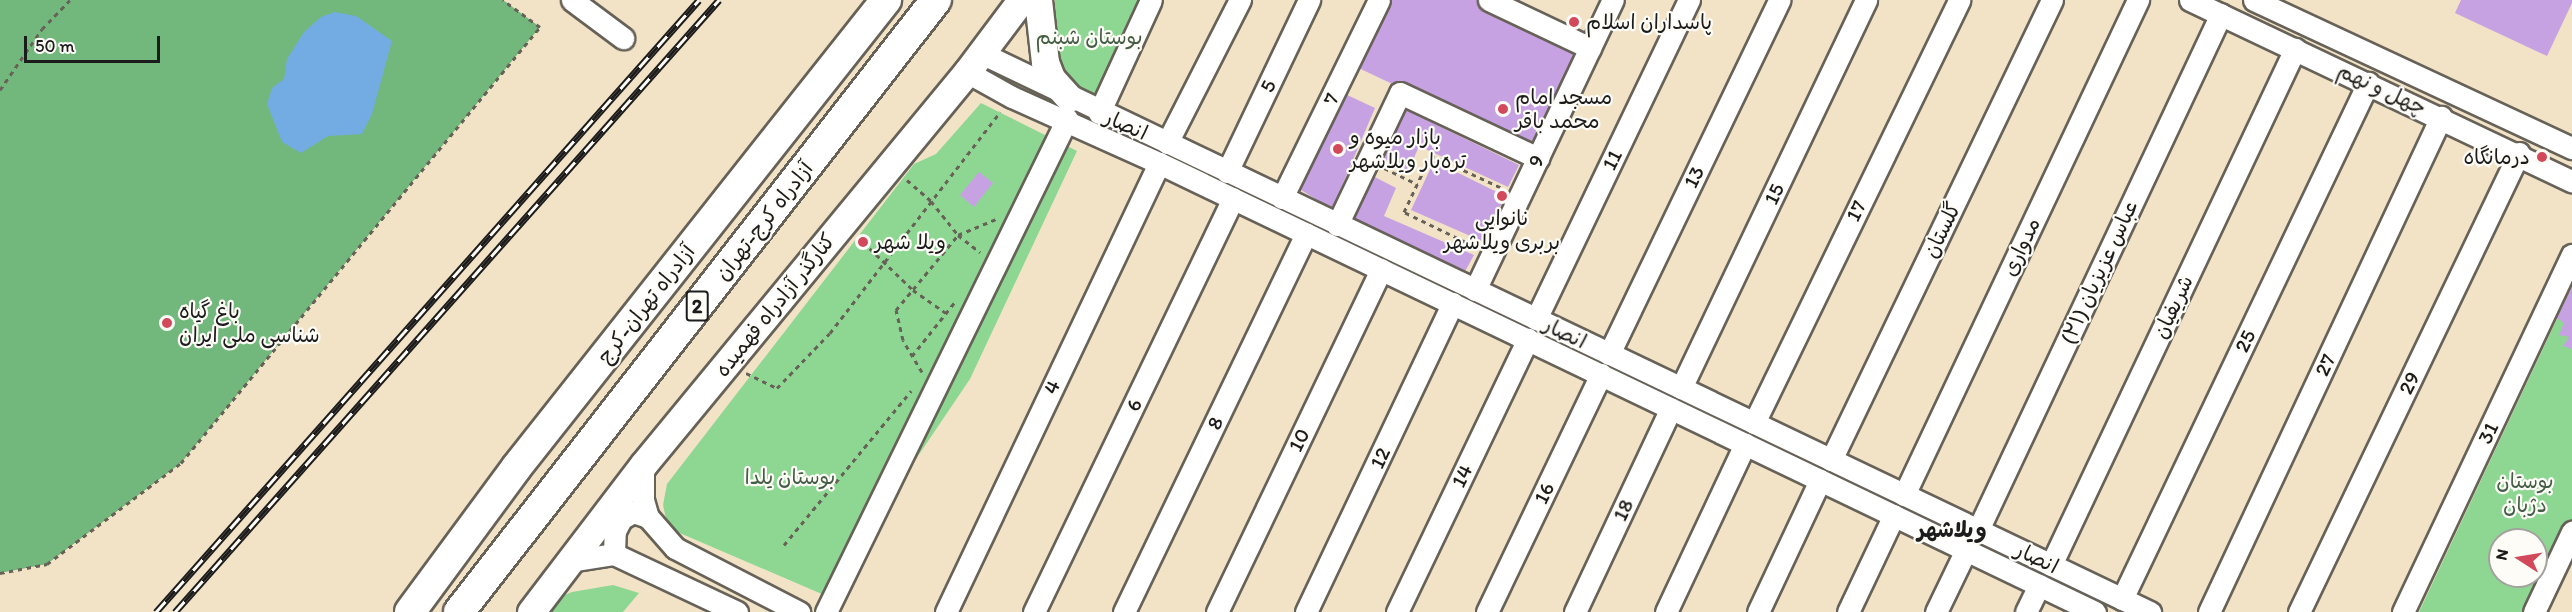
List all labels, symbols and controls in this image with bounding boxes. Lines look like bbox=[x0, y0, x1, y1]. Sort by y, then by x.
place label: پاسداران اسلام bbox=[1586, 9, 1712, 35]
marker: پاسداران اسلام bbox=[1567, 15, 1581, 29]
scale bar bbox=[27, 24, 164, 62]
park label: بوستان شبنم bbox=[1036, 24, 1142, 50]
text: 50 m bbox=[35, 35, 75, 57]
street label: چهل و نهم bbox=[2334, 58, 2430, 120]
street label: 5 bbox=[1254, 76, 1282, 96]
place label: مسجد امام محمد باقر bbox=[1515, 84, 1612, 134]
street label: 7 bbox=[1317, 89, 1345, 109]
marker: مسجد امام محمد باقر bbox=[1496, 102, 1510, 116]
street label: انصار bbox=[1100, 104, 1152, 146]
place label: بازار میوه و تره‌بار ویلاشهر bbox=[1350, 124, 1466, 174]
marker: بازار میوه و تره‌بار ویلاشهر bbox=[1331, 142, 1345, 156]
place label: درمانگاه bbox=[2463, 144, 2530, 170]
street label: 11 bbox=[1596, 146, 1628, 174]
marker: درمانگاه bbox=[2535, 150, 2549, 164]
street label: 9 bbox=[1522, 151, 1550, 171]
street label: آزادراه کرج-تهران bbox=[710, 157, 818, 285]
street label: 13 bbox=[1678, 162, 1710, 192]
street label: 15 bbox=[1758, 179, 1790, 209]
marker: نانوایی بربری ویلاشهر bbox=[1495, 189, 1509, 203]
street label: 17 bbox=[1840, 196, 1872, 226]
street label: عباس عزیزیان (۲۱) bbox=[2055, 196, 2143, 348]
street label: گلستان bbox=[1918, 198, 1966, 262]
place label: نانوایی بربری ویلاشهر bbox=[1444, 205, 1560, 255]
street label: مدواری bbox=[1997, 214, 2045, 280]
street label: کنارگذر آزادراه فهمیده bbox=[709, 228, 841, 382]
place label: ویلا شهر bbox=[875, 229, 946, 255]
marker: ویلا شهر bbox=[856, 235, 870, 249]
street label: آزادراه تهران-کرج bbox=[592, 240, 700, 368]
street label: شریفیان bbox=[2147, 271, 2199, 343]
road number: 2 bbox=[685, 289, 709, 323]
place label: باغ گیاه‌ شناسی ملی ایران bbox=[179, 298, 320, 348]
street label: انصار bbox=[1539, 312, 1591, 354]
marker: باغ گیاه‌ شناسی ملی ایران bbox=[160, 316, 174, 330]
street label: 25 bbox=[2229, 326, 2261, 356]
street label: 27 bbox=[2309, 350, 2341, 380]
street label: 29 bbox=[2393, 368, 2425, 398]
street label: 4 bbox=[1038, 376, 1066, 398]
street label: 6 bbox=[1120, 394, 1148, 416]
street label: 8 bbox=[1201, 412, 1229, 434]
street label: 31 bbox=[2472, 418, 2504, 448]
street label: 10 bbox=[1283, 424, 1315, 456]
street label: 12 bbox=[1364, 443, 1396, 473]
street label: 14 bbox=[1446, 460, 1478, 492]
park label: بوستان یلدا bbox=[745, 464, 835, 490]
park label: بوستان دژبان bbox=[2496, 468, 2554, 518]
street label: 16 bbox=[1528, 478, 1560, 508]
street label: 18 bbox=[1607, 495, 1639, 525]
district label: ویلاشهر bbox=[1917, 517, 1987, 543]
north arrow bbox=[2488, 528, 2548, 588]
street label: انصار bbox=[2011, 537, 2063, 579]
text: N bbox=[2491, 547, 2512, 562]

